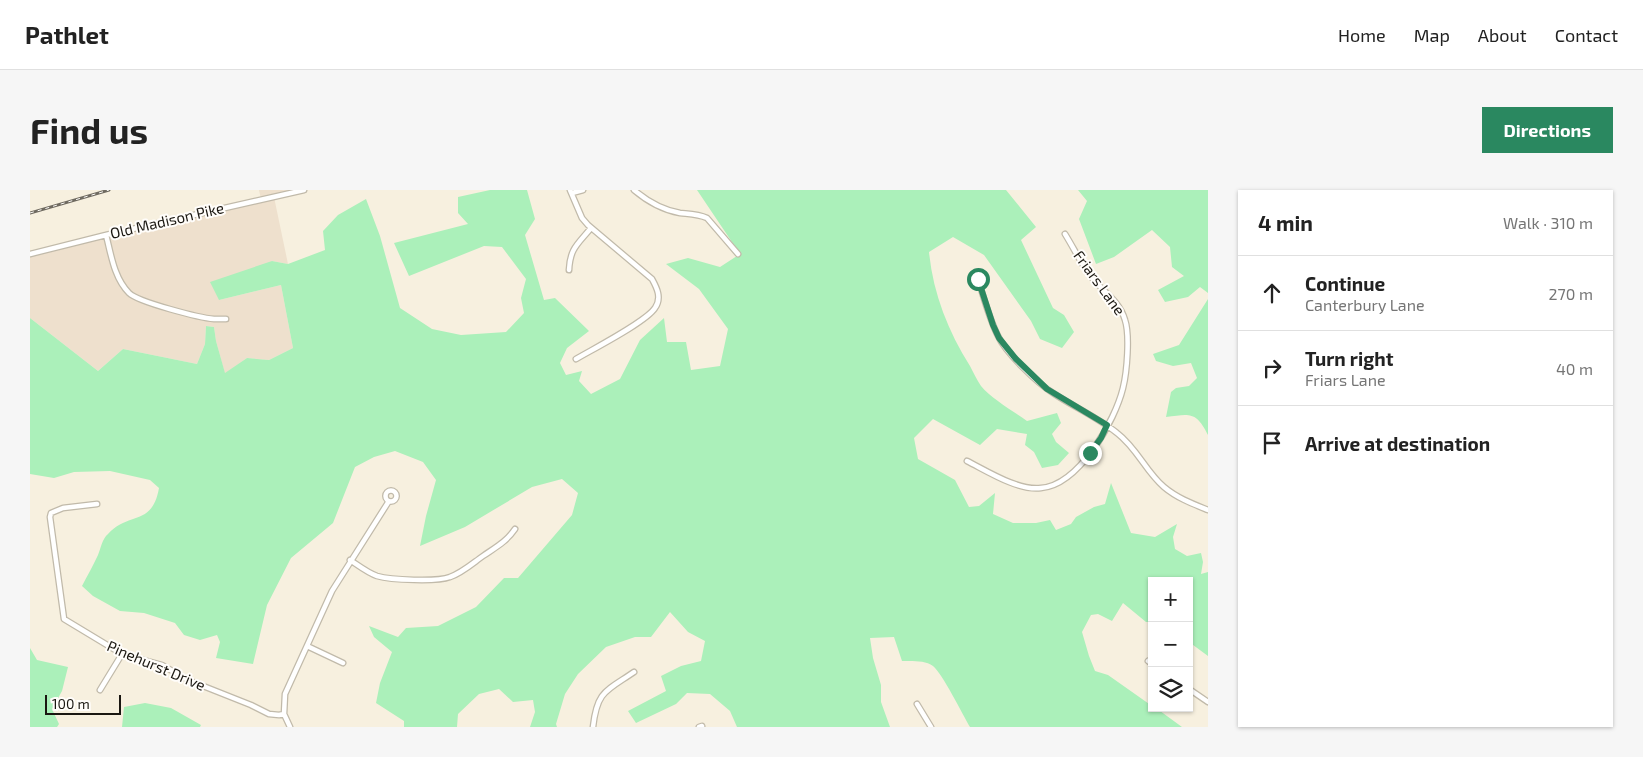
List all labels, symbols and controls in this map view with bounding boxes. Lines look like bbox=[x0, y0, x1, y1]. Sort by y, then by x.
text: Pathlet bbox=[25, 20, 109, 49]
text: Home bbox=[1338, 24, 1386, 46]
text: Map bbox=[1414, 24, 1450, 46]
text: About bbox=[1478, 24, 1527, 46]
text: Contact bbox=[1555, 24, 1618, 46]
button: Directions bbox=[1482, 107, 1613, 153]
text: Find us bbox=[30, 109, 148, 151]
street label: Old Madison Pike bbox=[108, 198, 225, 242]
text: 4 min bbox=[1258, 210, 1313, 235]
text: Walk · 310 m bbox=[1503, 213, 1593, 232]
street label: Friars Lane bbox=[1070, 247, 1129, 318]
route start bbox=[967, 268, 990, 291]
text: Continue bbox=[1305, 272, 1385, 295]
icon: ahead bbox=[1258, 279, 1286, 307]
text: 270 m bbox=[1549, 284, 1593, 303]
text: Canterbury Lane bbox=[1305, 295, 1425, 314]
text: Turn right bbox=[1305, 347, 1393, 370]
icon: right bbox=[1258, 354, 1286, 382]
text: 40 m bbox=[1556, 359, 1593, 378]
text: Friars Lane bbox=[1305, 370, 1386, 389]
icon: arrive bbox=[1258, 429, 1286, 457]
text: Arrive at destination bbox=[1305, 432, 1490, 455]
route end bbox=[1079, 442, 1102, 465]
map controls bbox=[1148, 577, 1193, 712]
button: + bbox=[1148, 577, 1193, 622]
button: − bbox=[1148, 622, 1193, 667]
street label: Pinehurst Drive bbox=[105, 636, 208, 694]
button: layers bbox=[1148, 667, 1193, 712]
scale bar bbox=[45, 692, 121, 715]
text: 100 m bbox=[52, 695, 90, 712]

